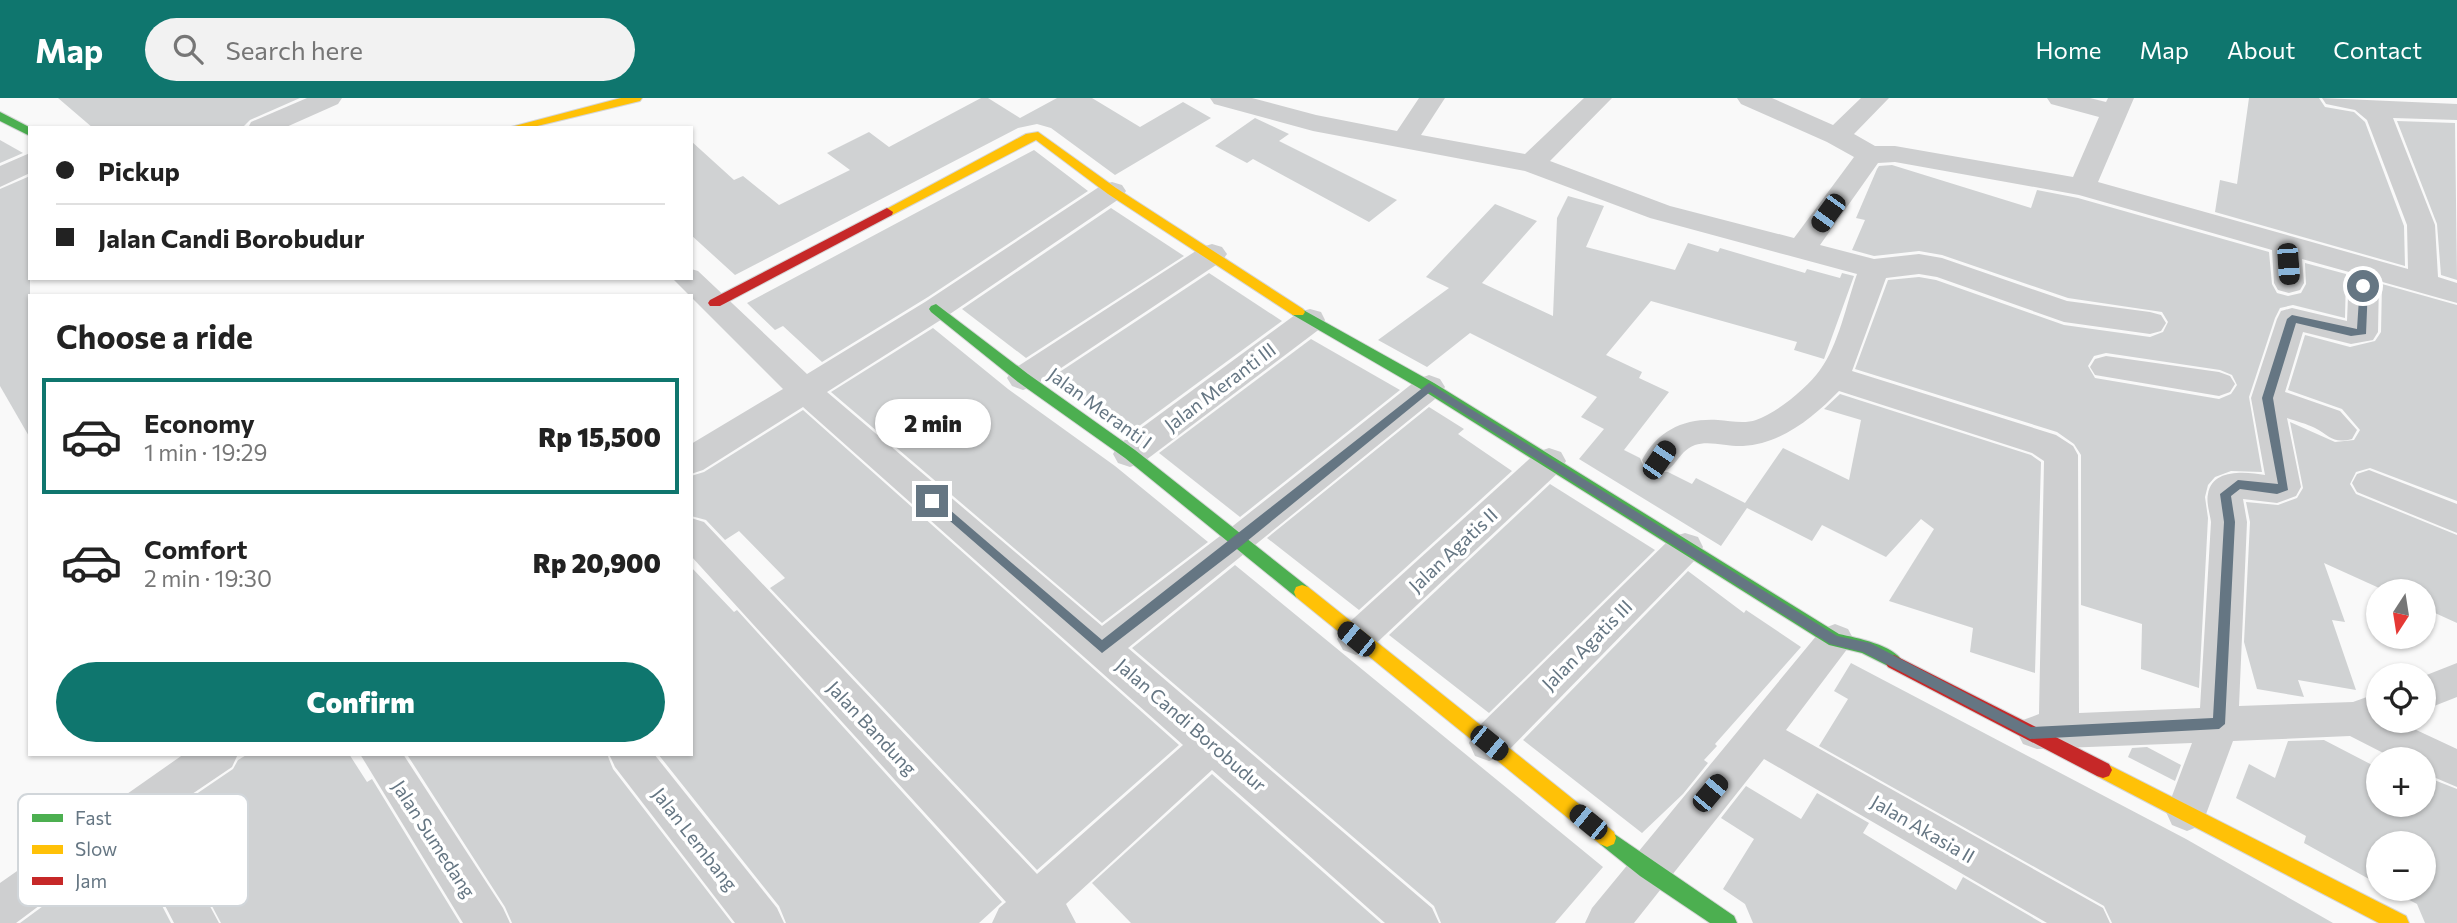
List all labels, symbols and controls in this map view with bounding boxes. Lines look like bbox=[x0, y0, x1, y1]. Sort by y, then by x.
search box bbox=[145, 18, 635, 81]
text: Map bbox=[35, 29, 103, 70]
icon: search bbox=[169, 30, 207, 68]
text: Search here bbox=[225, 34, 363, 65]
text: Home bbox=[2036, 35, 2102, 64]
text: Map bbox=[2140, 35, 2189, 64]
text: About bbox=[2227, 35, 2295, 64]
text: Contact bbox=[2333, 35, 2422, 64]
text: Pickup bbox=[98, 155, 180, 186]
car bbox=[1808, 190, 1849, 236]
text: Jalan Candi Borobudur bbox=[98, 222, 364, 253]
car bbox=[2277, 242, 2300, 286]
route start bbox=[2347, 270, 2379, 302]
text: Choose a ride bbox=[56, 316, 253, 356]
street label: Jalan Meranti III bbox=[1160, 337, 1280, 436]
street label: Jalan Meranti I bbox=[1044, 362, 1157, 453]
callout: 2 min bbox=[874, 400, 990, 448]
icon: car bbox=[60, 405, 123, 468]
text: Economy bbox=[144, 407, 255, 438]
text: 2 min bbox=[904, 409, 962, 437]
text: Rp 15,500 bbox=[538, 421, 661, 452]
car bbox=[1639, 437, 1680, 483]
text: 1 min · 19:29 bbox=[144, 438, 268, 466]
route end bbox=[916, 485, 948, 517]
street label: Jalan Agatis II bbox=[1403, 503, 1502, 597]
icon: car bbox=[60, 531, 123, 594]
text: Comfort bbox=[144, 533, 247, 564]
text: Rp 20,900 bbox=[533, 547, 661, 578]
text: 2 min · 19:30 bbox=[144, 564, 272, 592]
north arrow bbox=[2366, 579, 2436, 649]
map controls bbox=[2366, 579, 2436, 901]
street label: Jalan Agatis III bbox=[1537, 595, 1637, 695]
car bbox=[1334, 618, 1379, 660]
street label: Jalan Candi Borobudur bbox=[1112, 653, 1271, 796]
button: Confirm bbox=[56, 662, 665, 742]
button: locate bbox=[2366, 663, 2436, 733]
street label: Jalan Bandung bbox=[823, 676, 922, 780]
car bbox=[1467, 722, 1512, 764]
button: + bbox=[2366, 747, 2436, 817]
car bbox=[1689, 770, 1732, 816]
street label: Jalan Sumedang bbox=[388, 776, 481, 902]
street label: Jalan Lembang bbox=[648, 783, 743, 895]
street label: Jalan Akasia II bbox=[1867, 790, 1979, 867]
legend bbox=[18, 794, 248, 906]
car bbox=[1566, 801, 1611, 843]
text: Fast bbox=[75, 806, 112, 829]
button: − bbox=[2366, 831, 2436, 901]
text: Slow bbox=[75, 837, 117, 860]
text: Jam bbox=[75, 869, 107, 892]

